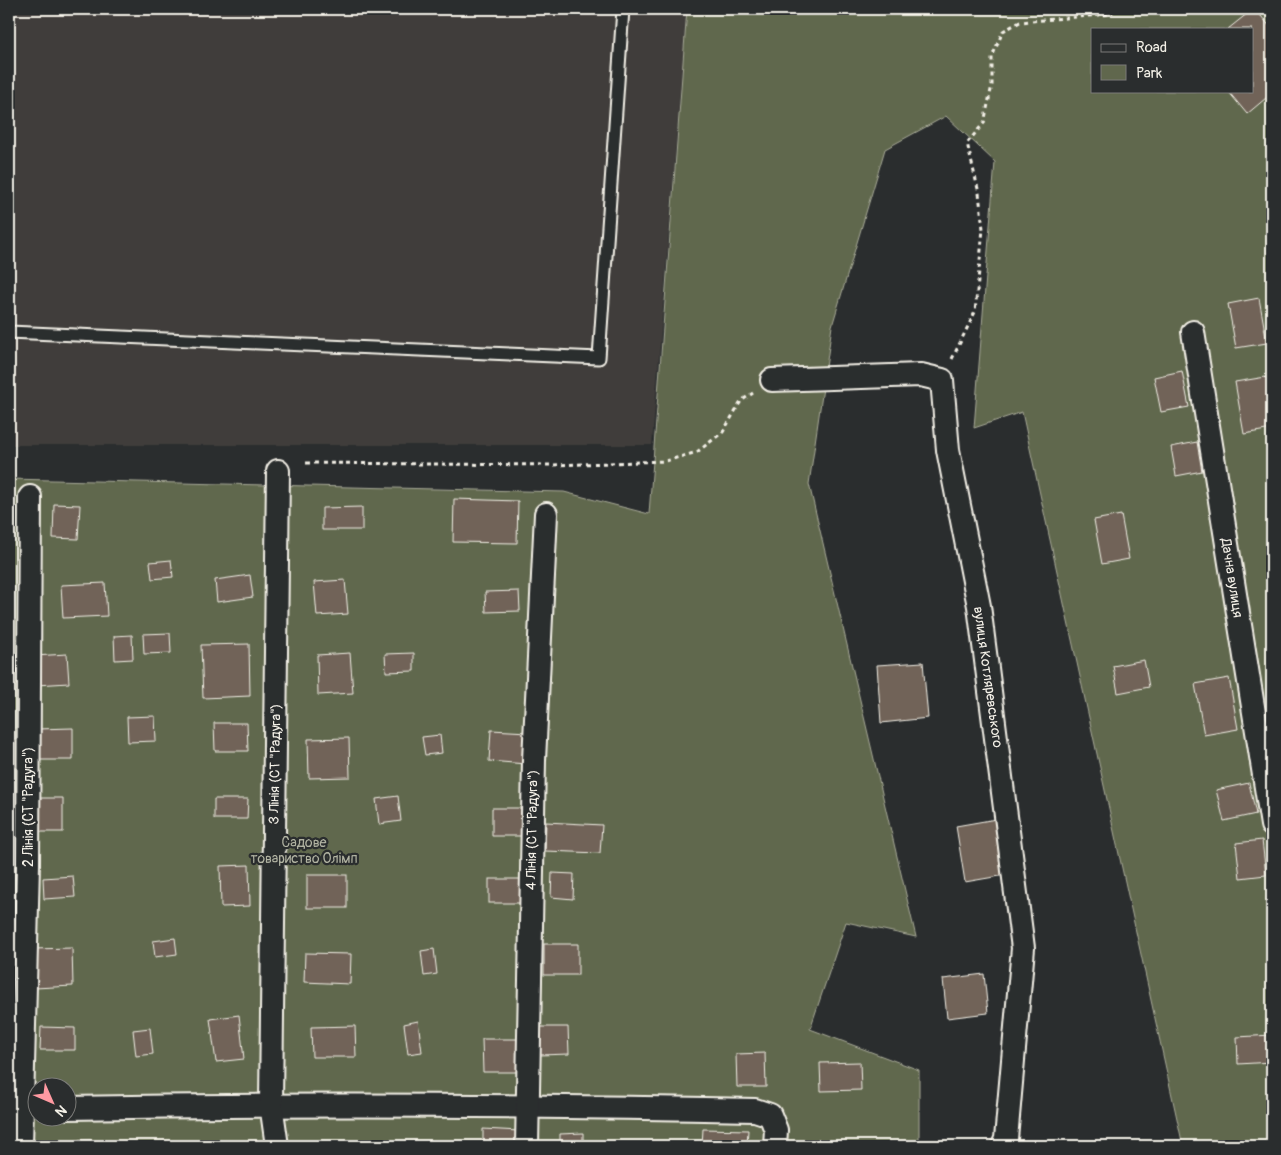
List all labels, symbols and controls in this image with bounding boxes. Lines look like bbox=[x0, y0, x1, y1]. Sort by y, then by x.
legend bbox=[1091, 28, 1254, 92]
text: Road bbox=[1136, 38, 1167, 57]
text: Park bbox=[1136, 64, 1163, 83]
street label: Дачна вулиця bbox=[1217, 536, 1247, 619]
street label: вулиця Котляревського bbox=[970, 605, 1006, 749]
street label: З Лінія (СТ "Радуга") bbox=[265, 703, 285, 825]
street label: 2 Лінія (СТ "Радуга") bbox=[20, 747, 37, 867]
street label: 4 Лінія (СТ "Радуга") bbox=[522, 770, 542, 890]
park label: Садове товариство Олімп bbox=[250, 834, 358, 867]
north arrow bbox=[28, 1078, 78, 1128]
text: N bbox=[51, 1101, 70, 1120]

